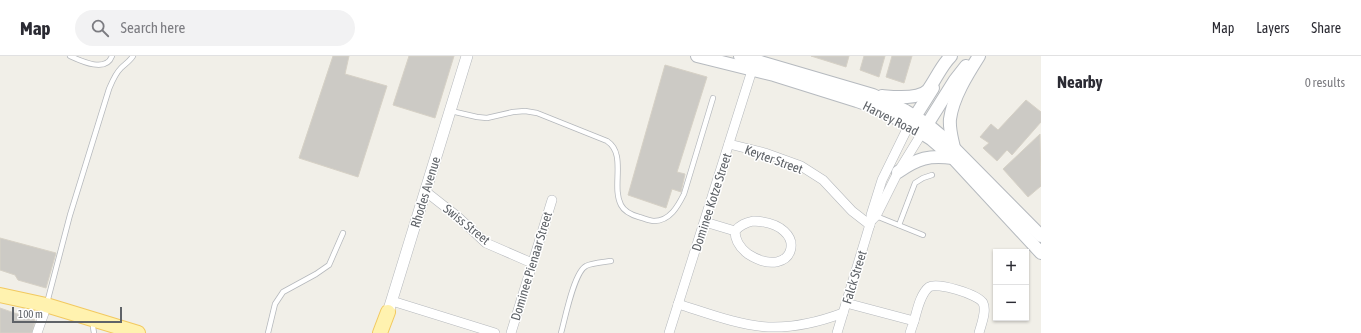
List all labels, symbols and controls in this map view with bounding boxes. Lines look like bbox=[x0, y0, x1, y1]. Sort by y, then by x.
search box bbox=[75, 10, 355, 46]
text: Map bbox=[20, 17, 51, 39]
icon: search bbox=[89, 17, 111, 39]
text: Search here bbox=[121, 19, 185, 36]
text: Map bbox=[1212, 20, 1234, 36]
text: Layers bbox=[1256, 20, 1289, 36]
text: Share bbox=[1311, 20, 1341, 36]
text: Nearby bbox=[1057, 72, 1103, 92]
text: 0 results bbox=[1305, 75, 1345, 90]
street label: Harvey Road bbox=[860, 98, 921, 139]
street label: Keyter Street bbox=[743, 142, 805, 177]
street label: Dominee Kotze Street bbox=[689, 151, 734, 253]
street label: Rhodes Avenue bbox=[408, 155, 443, 229]
street label: Swiss Street bbox=[440, 201, 493, 248]
street label: Dominee Pienaar Street bbox=[508, 210, 555, 322]
street label: Falck Street bbox=[839, 248, 870, 306]
map controls bbox=[993, 249, 1029, 321]
button: + bbox=[993, 249, 1029, 285]
button: − bbox=[993, 285, 1029, 321]
scale bar bbox=[12, 305, 122, 324]
text: 100 m bbox=[18, 308, 43, 320]

